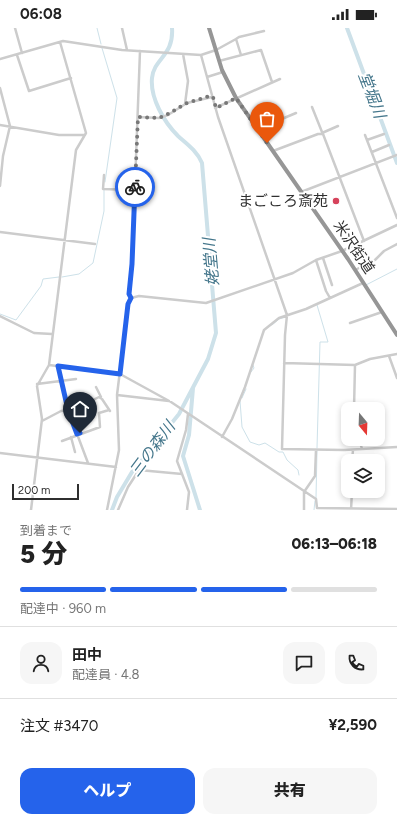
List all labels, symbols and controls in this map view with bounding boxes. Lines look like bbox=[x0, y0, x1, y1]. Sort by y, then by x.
text: 06:08 bbox=[20, 5, 62, 23]
water label: 堂堀川 bbox=[355, 69, 390, 123]
pin bbox=[250, 102, 284, 143]
icon: bag bbox=[256, 108, 278, 130]
courier bbox=[115, 167, 155, 207]
icon: bike bbox=[124, 176, 146, 198]
place label: まごころ斎苑 bbox=[238, 192, 328, 210]
marker: まごころ斎苑 bbox=[331, 196, 341, 206]
street label: 米沢街道 bbox=[330, 217, 378, 277]
water label: 姥堂川 bbox=[199, 235, 223, 287]
pin bbox=[63, 392, 97, 433]
icon: home bbox=[69, 398, 91, 420]
north arrow bbox=[341, 402, 385, 446]
map controls bbox=[341, 402, 385, 498]
water label: 三の森川 bbox=[125, 416, 180, 480]
button: layers bbox=[341, 454, 385, 498]
scale bar bbox=[12, 482, 79, 501]
text: 200 m bbox=[18, 484, 50, 497]
text: 到着まで bbox=[20, 523, 72, 538]
text: 06:13–06:18 bbox=[292, 535, 377, 553]
text: 5 分 bbox=[20, 538, 67, 570]
text: 配達中 · 960 m bbox=[20, 601, 106, 616]
button: person bbox=[20, 642, 62, 684]
button: chat bbox=[283, 642, 325, 684]
button: phone bbox=[335, 642, 377, 684]
text: 田中 bbox=[72, 646, 102, 664]
text: 配達員 · 4.8 bbox=[72, 667, 139, 682]
text: ¥2,590 bbox=[328, 716, 377, 734]
text: 注文 #3470 bbox=[20, 717, 98, 735]
button: ヘルプ bbox=[20, 768, 195, 814]
button: 共有 bbox=[203, 768, 377, 814]

